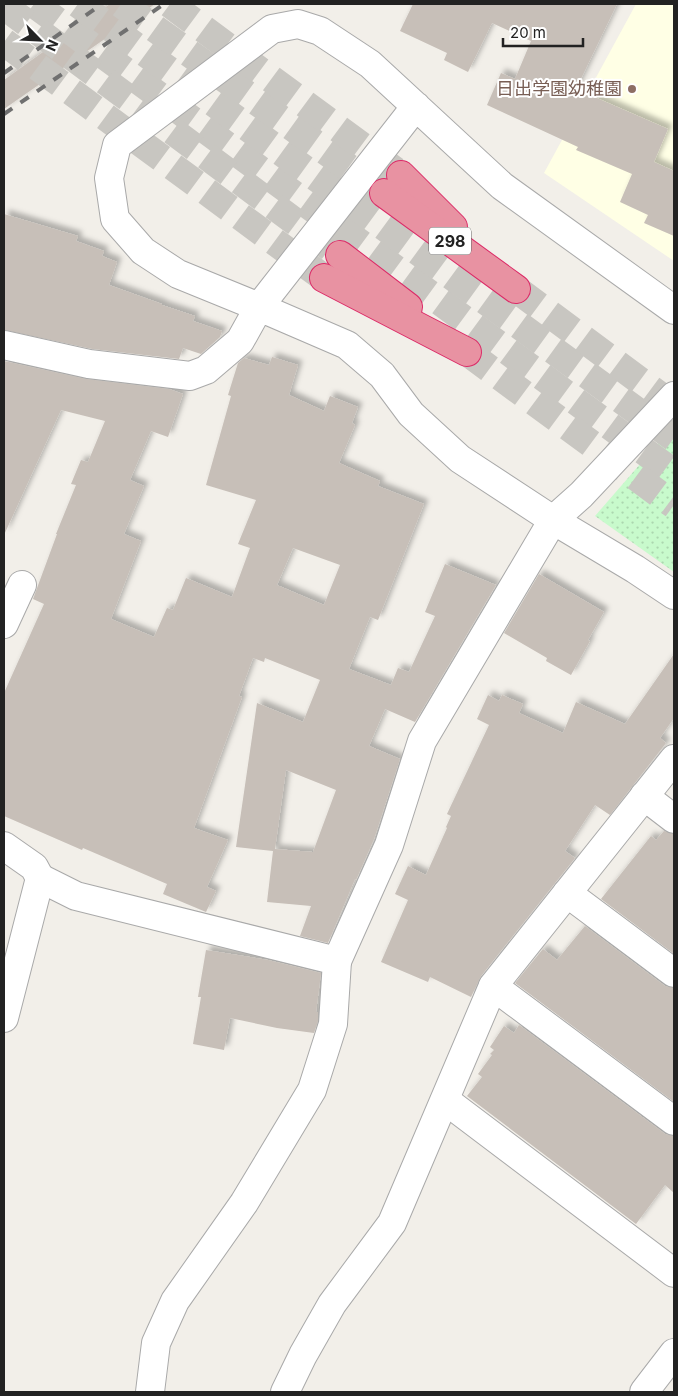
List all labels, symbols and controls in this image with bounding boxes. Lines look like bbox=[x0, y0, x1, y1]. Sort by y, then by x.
north arrow bbox=[15, 15, 65, 65]
scale bar bbox=[503, 15, 583, 47]
text: 20 m bbox=[510, 23, 546, 42]
text: N bbox=[42, 37, 62, 54]
place label: 日出学園幼稚園 bbox=[496, 78, 622, 99]
marker: 日出学園幼稚園 bbox=[626, 83, 638, 95]
road number: 298 bbox=[429, 228, 471, 255]

